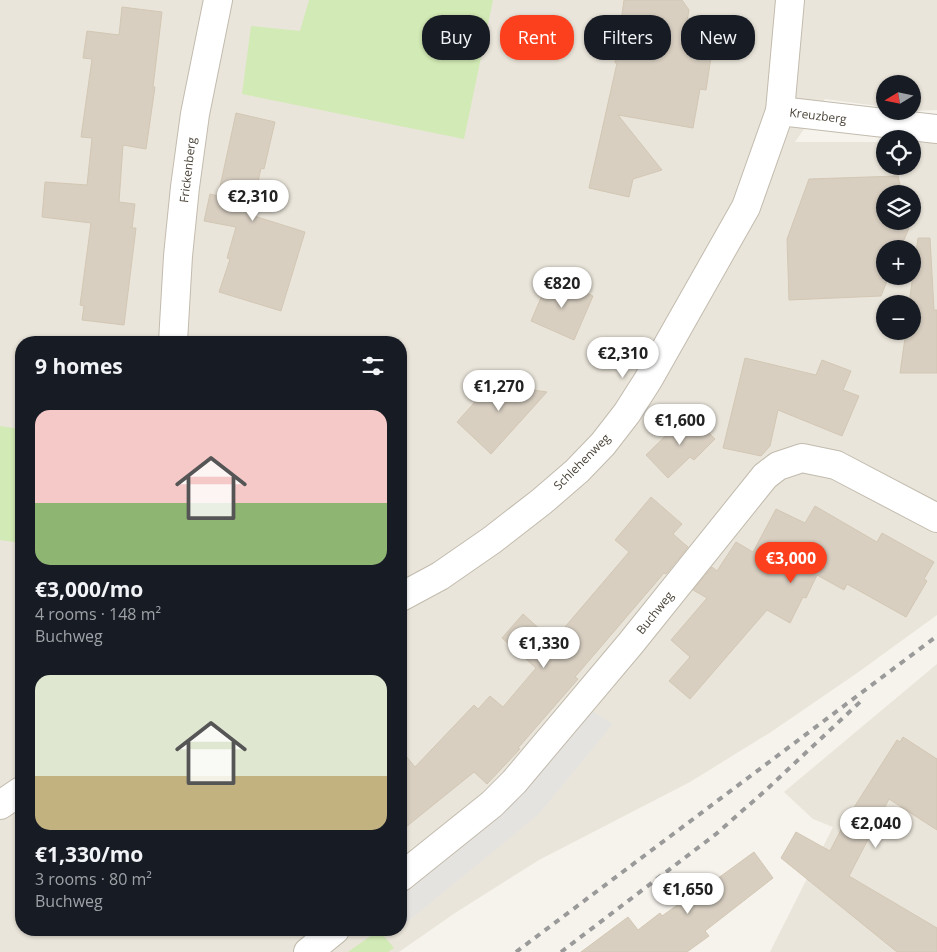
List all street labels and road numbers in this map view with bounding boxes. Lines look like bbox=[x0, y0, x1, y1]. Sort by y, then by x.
street label: Kreuzberg bbox=[788, 104, 848, 128]
street label: Frickenberg bbox=[175, 136, 200, 204]
street label: Schlehenweg bbox=[550, 429, 614, 494]
street label: Buchweg bbox=[632, 587, 677, 638]

